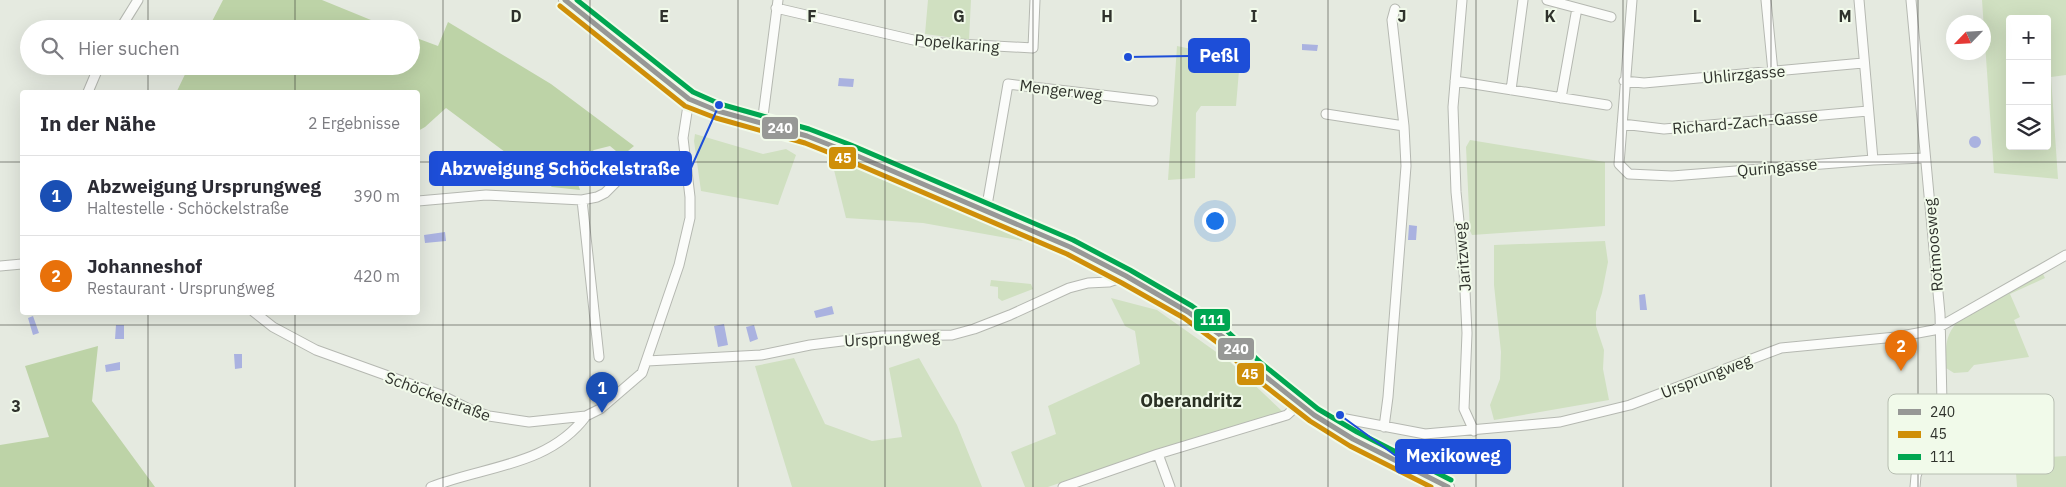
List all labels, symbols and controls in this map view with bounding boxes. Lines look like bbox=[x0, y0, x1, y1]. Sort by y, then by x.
text: D bbox=[510, 6, 522, 26]
text: E bbox=[659, 6, 669, 26]
text: F bbox=[807, 6, 817, 26]
text: G bbox=[953, 6, 965, 26]
text: H bbox=[1101, 6, 1113, 26]
text: I bbox=[1251, 6, 1258, 26]
text: J bbox=[1398, 6, 1406, 26]
text: K bbox=[1544, 6, 1556, 26]
text: L bbox=[1693, 6, 1701, 26]
text: M bbox=[1838, 6, 1852, 26]
north arrow bbox=[1946, 15, 1991, 60]
map controls bbox=[2006, 15, 2051, 150]
button: + bbox=[2006, 15, 2051, 60]
search box bbox=[20, 20, 420, 75]
street label: Popelkaring bbox=[914, 29, 1001, 57]
icon: search bbox=[38, 34, 66, 62]
text: Hier suchen bbox=[78, 36, 180, 60]
callout: Peßl bbox=[1189, 39, 1249, 72]
text: Peßl bbox=[1199, 44, 1239, 67]
street label: Uhlirzgasse bbox=[1702, 60, 1786, 88]
button: − bbox=[2006, 60, 2051, 105]
street label: Mengerweg bbox=[1018, 75, 1104, 105]
button: layers bbox=[2006, 105, 2051, 150]
street label: Richard-Zach-Gasse bbox=[1671, 106, 1819, 138]
text: In der Nähe bbox=[40, 109, 156, 137]
text: 2 Ergebnisse bbox=[308, 113, 400, 133]
line badge: 240 bbox=[761, 116, 799, 140]
text: 240 bbox=[767, 119, 793, 137]
line badge: 45 bbox=[828, 146, 857, 170]
text: 45 bbox=[835, 149, 851, 167]
callout: Abzweigung Schöckelstraße bbox=[430, 152, 691, 185]
street label: Quringasse bbox=[1736, 154, 1818, 180]
text: Abzweigung Schöckelstraße bbox=[440, 157, 680, 180]
text: Abzweigung Ursprungweg bbox=[87, 174, 321, 198]
text: 1 bbox=[51, 186, 61, 206]
text: 390 m bbox=[353, 186, 400, 206]
street label: Rotmoosweg bbox=[1919, 197, 1947, 292]
text: Haltestelle · Schöckelstraße bbox=[87, 198, 289, 218]
your location bbox=[1202, 208, 1228, 234]
street label: Jaritzweg bbox=[1449, 221, 1475, 292]
text: Johanneshof bbox=[87, 254, 202, 278]
text: 2 bbox=[51, 266, 61, 286]
text: 420 m bbox=[353, 266, 400, 286]
text: Restaurant · Ursprungweg bbox=[87, 278, 274, 298]
line badge: 111 bbox=[1193, 308, 1231, 332]
text: 111 bbox=[1199, 311, 1225, 329]
street label: Ursprungweg bbox=[844, 325, 941, 350]
pin: 2 bbox=[1885, 330, 1917, 371]
line badge: 240 bbox=[1217, 337, 1255, 361]
text: 240 bbox=[1223, 340, 1249, 358]
street label: Ursprungweg bbox=[1658, 349, 1755, 403]
line badge: 45 bbox=[1236, 362, 1265, 386]
text: 45 bbox=[1242, 365, 1258, 383]
street label: Schöckelstraße bbox=[382, 367, 494, 425]
pin: 1 bbox=[586, 372, 618, 413]
district label: Oberandritz bbox=[1140, 389, 1242, 412]
legend bbox=[1888, 394, 2054, 474]
text: 3 bbox=[11, 396, 21, 416]
text: 240 bbox=[1930, 403, 1955, 421]
text: 45 bbox=[1930, 425, 1947, 443]
callout: Mexikoweg bbox=[1396, 440, 1510, 473]
text: Mexikoweg bbox=[1406, 444, 1500, 467]
text: 111 bbox=[1930, 448, 1955, 466]

